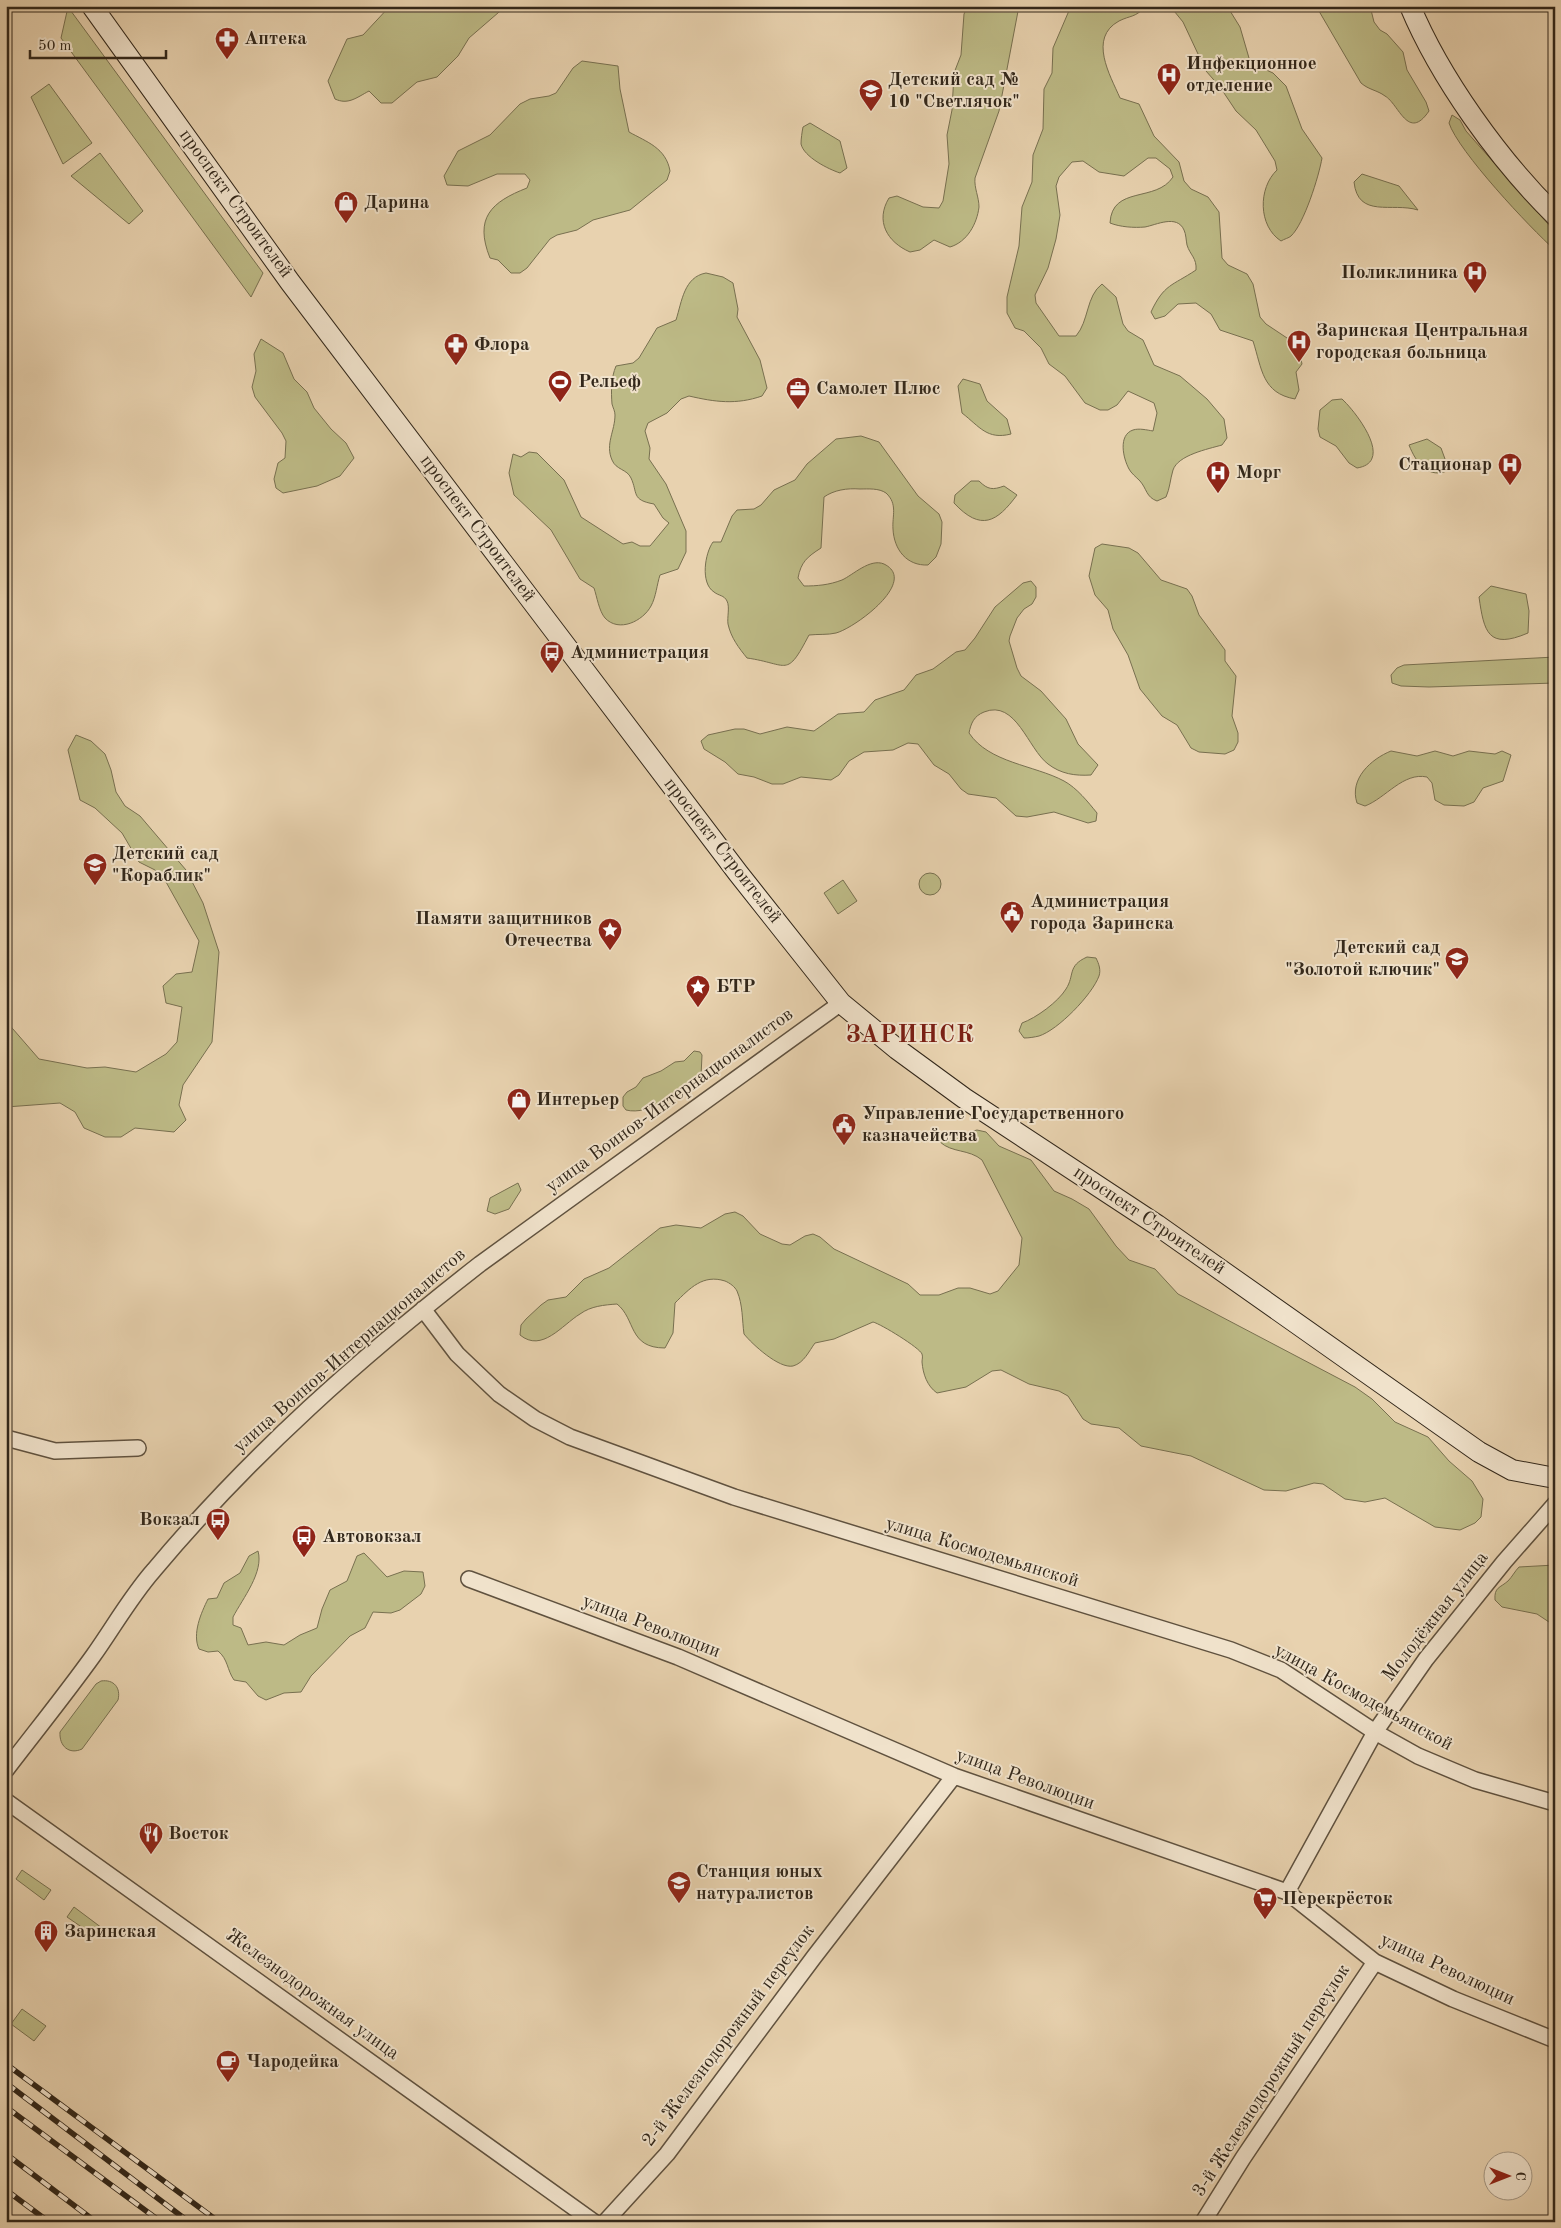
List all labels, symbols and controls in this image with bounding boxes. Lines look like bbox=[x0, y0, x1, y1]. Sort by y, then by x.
pharmacy icon: Аптека bbox=[214, 26, 240, 60]
scale bar bbox=[30, 28, 166, 60]
place label: Аптека bbox=[244, 30, 307, 49]
text: 50 m bbox=[38, 39, 72, 54]
place label: Инфекционное отделение bbox=[1186, 55, 1317, 96]
hospital icon: Инфекционное отделение bbox=[1156, 62, 1182, 96]
place label: Детский сад № 10 "Светлячок" bbox=[888, 71, 1020, 112]
school or university icon: Детский сад № 10 "Светлячок" bbox=[858, 78, 884, 112]
street label: проспект Строителей bbox=[175, 126, 295, 282]
shop icon: Дарина bbox=[333, 190, 359, 224]
place label: Дарина bbox=[364, 194, 430, 213]
hospital icon: Поликлиника bbox=[1462, 260, 1488, 294]
place label: Поликлиника bbox=[1341, 264, 1458, 283]
place label: Заринская Центральная городская больница bbox=[1316, 322, 1528, 363]
hospital icon: Заринская Центральная городская больница bbox=[1286, 329, 1312, 363]
pharmacy icon: Флора bbox=[443, 332, 469, 366]
place label: Флора bbox=[474, 336, 530, 355]
sports icon: Рельеф bbox=[547, 369, 573, 403]
place label: Рельеф bbox=[578, 373, 641, 392]
office icon: Самолет Плюс bbox=[785, 376, 811, 410]
place label: Самолет Плюс bbox=[816, 380, 941, 399]
street label: проспект Строителей bbox=[416, 452, 538, 606]
hospital icon: Стационар bbox=[1497, 452, 1523, 486]
place label: Стационар bbox=[1398, 456, 1492, 475]
hospital icon: Морг bbox=[1205, 460, 1231, 494]
place label: Морг bbox=[1236, 464, 1281, 483]
bus stop icon: Администрация bbox=[539, 640, 565, 674]
place label: Администрация bbox=[570, 644, 709, 663]
street label: проспект Строителей bbox=[660, 775, 784, 927]
place label: Детский сад "Кораблик" bbox=[112, 845, 219, 886]
school or university icon: Детский сад "Кораблик" bbox=[82, 852, 108, 886]
place label: Администрация города Заринска bbox=[1030, 893, 1174, 934]
public building icon: Администрация города Заринска bbox=[999, 900, 1025, 934]
place label: Памяти защитников Отечества bbox=[415, 910, 592, 951]
place icon: Памяти защитников Отечества bbox=[597, 917, 623, 951]
place label: Детский сад "Золотой ключик" bbox=[1285, 939, 1440, 980]
school or university icon: Детский сад "Золотой ключик" bbox=[1444, 946, 1470, 980]
place icon: БТР bbox=[685, 974, 711, 1008]
place label: БТР bbox=[716, 978, 756, 997]
street label: улица Воинов-Интернационалистов bbox=[543, 1005, 797, 1197]
district label: ЗАРИНСК bbox=[845, 1024, 975, 1048]
shop icon: Интерьер bbox=[506, 1087, 532, 1121]
place label: Интерьер bbox=[536, 1091, 619, 1110]
place label: Управление Государственного казначейства bbox=[862, 1105, 1124, 1146]
public building icon: Управление Государственного казначейства bbox=[831, 1112, 857, 1146]
street label: проспект Строителей bbox=[1070, 1163, 1228, 1279]
street label: улица Воинов-Интернационалистов bbox=[230, 1245, 470, 1457]
bus stop icon: Вокзал bbox=[205, 1507, 231, 1541]
place label: Вокзал bbox=[139, 1511, 200, 1530]
street label: улица Космодемьянской bbox=[883, 1515, 1081, 1591]
bus stop icon: Автовокзал bbox=[291, 1524, 317, 1558]
place label: Автовокзал bbox=[322, 1528, 422, 1547]
street label: Молодёжная улица bbox=[1380, 1548, 1493, 1686]
street label: улица Революции bbox=[579, 1592, 723, 1662]
street label: улица Космодемьянской bbox=[1271, 1641, 1455, 1755]
street label: улица Революции bbox=[953, 1746, 1097, 1814]
restaurant icon: Восток bbox=[138, 1821, 164, 1855]
place label: Восток bbox=[168, 1825, 229, 1844]
place label: Станция юных натуралистов bbox=[696, 1863, 823, 1904]
school or university icon: Станция юных натуралистов bbox=[666, 1870, 692, 1904]
supermarket icon: Перекрёсток bbox=[1252, 1886, 1278, 1920]
place label: Перекрёсток bbox=[1282, 1890, 1393, 1909]
building icon: Заринская bbox=[33, 1919, 59, 1953]
street label: 2-й Железнодорожный переулок bbox=[639, 1921, 819, 2151]
place label: Заринская bbox=[64, 1923, 156, 1942]
street label: Железнодорожная улица bbox=[222, 1926, 403, 2064]
street label: улица Революции bbox=[1377, 1931, 1517, 2009]
street label: 3-й Железнодорожный переулок bbox=[1190, 1961, 1354, 2201]
cafe icon: Чародейка bbox=[215, 2049, 241, 2083]
place label: Чародейка bbox=[246, 2053, 339, 2072]
north arrow bbox=[1484, 2150, 1534, 2200]
text: С bbox=[1513, 2171, 1527, 2181]

